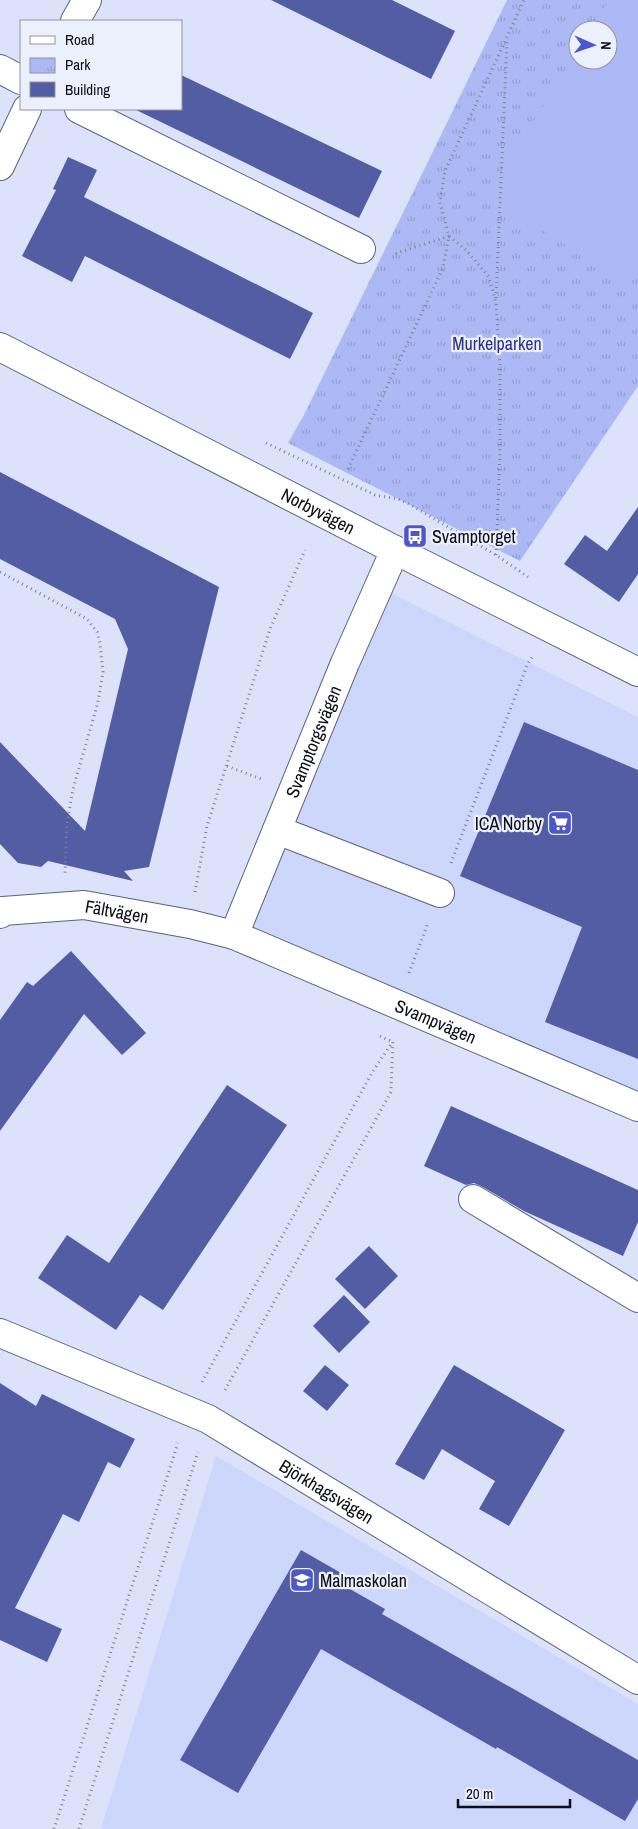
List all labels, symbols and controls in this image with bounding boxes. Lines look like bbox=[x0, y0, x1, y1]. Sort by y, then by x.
legend bbox=[20, 20, 182, 110]
north arrow bbox=[568, 20, 618, 70]
text: Road bbox=[65, 29, 94, 50]
text: N bbox=[597, 41, 615, 50]
text: Park bbox=[65, 54, 91, 75]
text: Building bbox=[65, 79, 110, 100]
park label: Murkelparken bbox=[452, 331, 542, 356]
street label: Norbyvägen bbox=[277, 481, 360, 540]
bus stop icon: Svamptorget bbox=[402, 523, 428, 549]
place label: Svamptorget bbox=[432, 524, 516, 549]
street label: Svamptorgsvägen bbox=[279, 682, 347, 801]
supermarket icon: ICA Norby bbox=[547, 810, 573, 836]
place label: ICA Norby bbox=[475, 811, 543, 836]
street label: Fältvägen bbox=[83, 893, 151, 929]
street label: Svampvägen bbox=[391, 993, 481, 1049]
street label: Björkhagsvägen bbox=[275, 1453, 379, 1529]
school or university icon: Malmaskolan bbox=[289, 1567, 315, 1593]
place label: Malmaskolan bbox=[320, 1568, 407, 1593]
scale bar bbox=[458, 1776, 570, 1808]
text: 20 m bbox=[466, 1783, 493, 1804]

